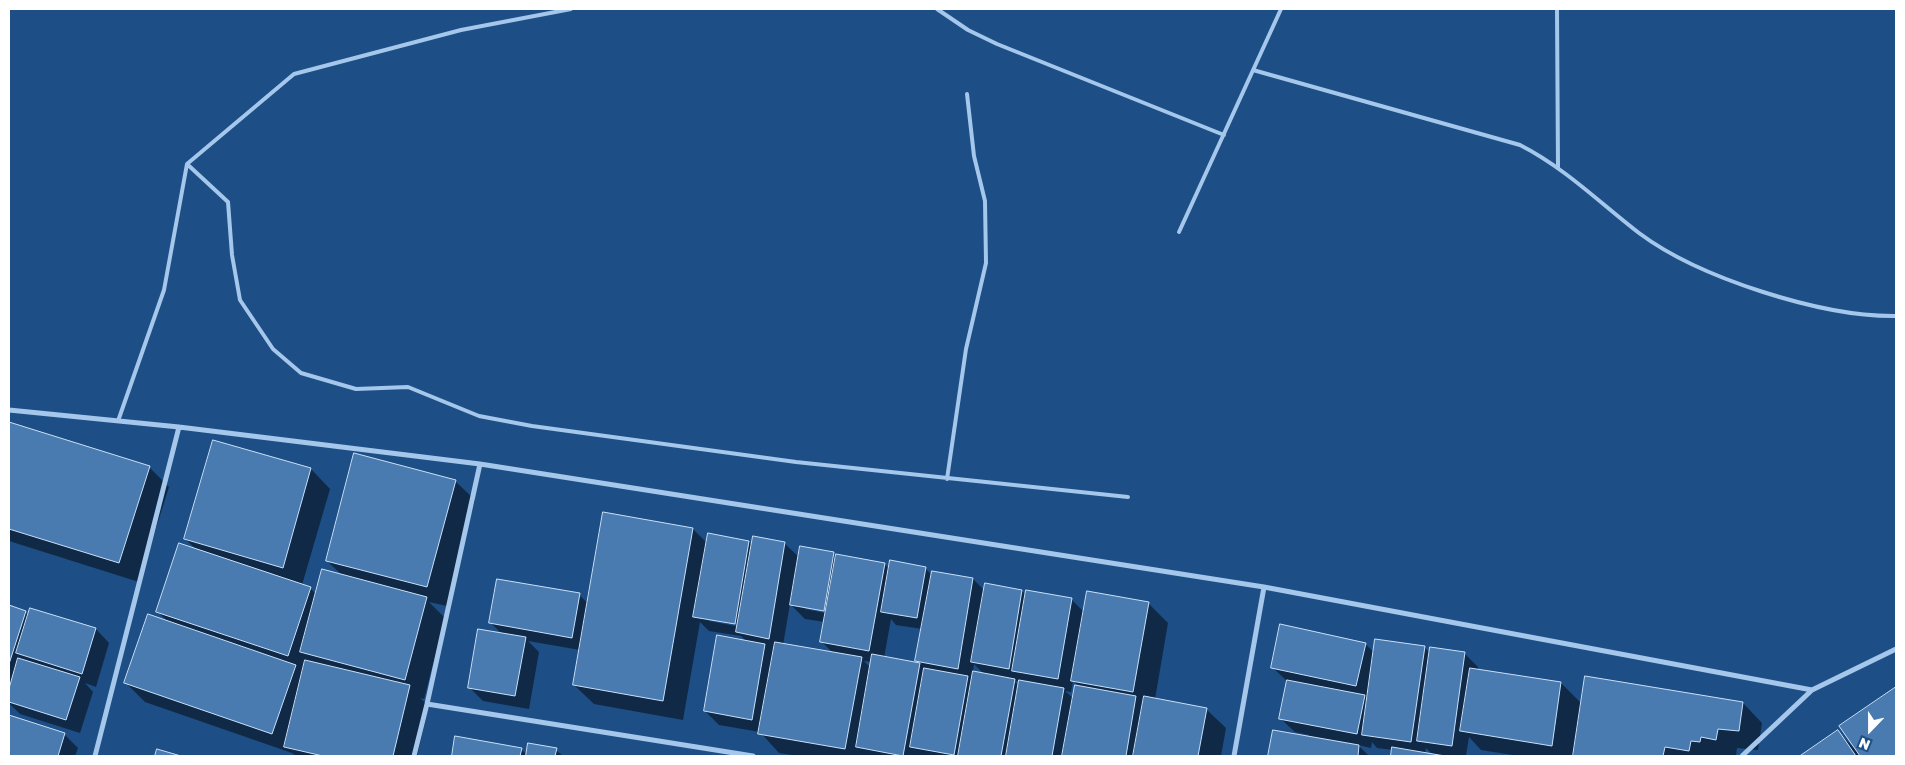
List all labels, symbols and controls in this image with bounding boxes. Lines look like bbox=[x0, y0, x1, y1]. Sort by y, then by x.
north arrow bbox=[1845, 705, 1895, 755]
text: N bbox=[1856, 735, 1872, 754]

